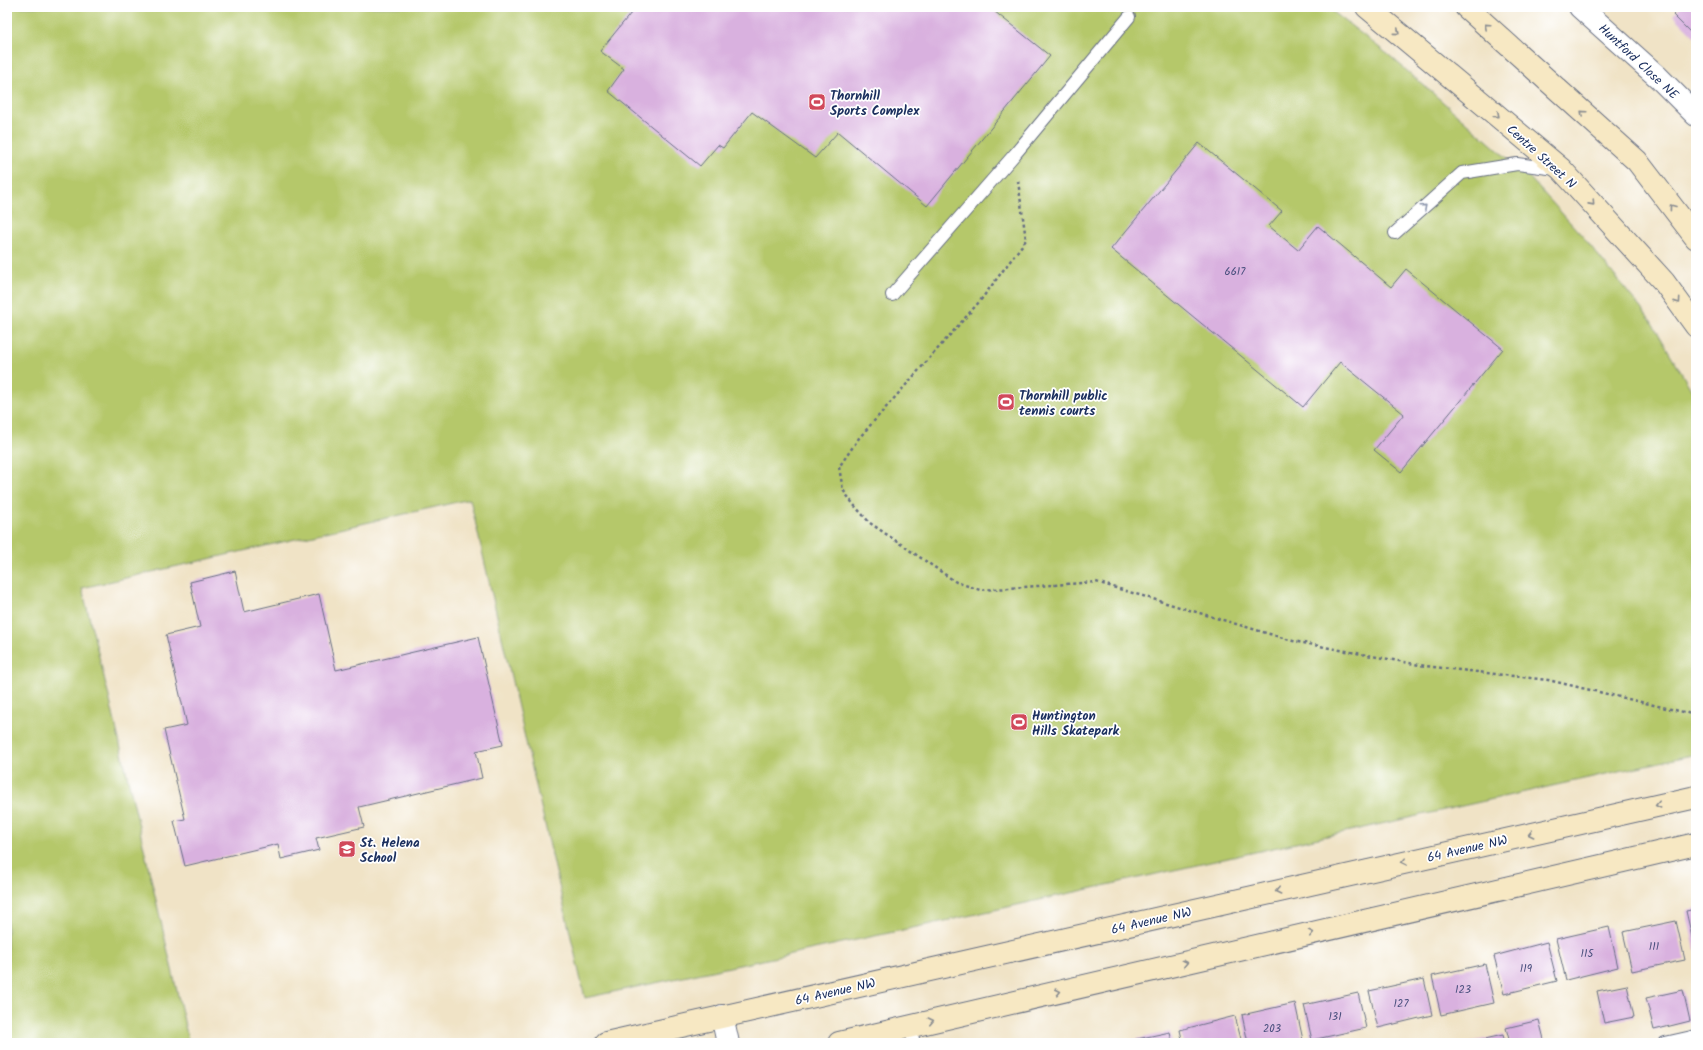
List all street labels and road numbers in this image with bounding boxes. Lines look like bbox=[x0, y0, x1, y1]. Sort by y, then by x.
street label: Huntford Close NE bbox=[1593, 19, 1683, 105]
street label: Centre Street N bbox=[1501, 120, 1581, 194]
street label: 64 Avenue NW bbox=[1425, 830, 1510, 869]
street label: 64 Avenue NW bbox=[1109, 902, 1194, 941]
street label: 64 Avenue NW bbox=[793, 973, 878, 1012]

